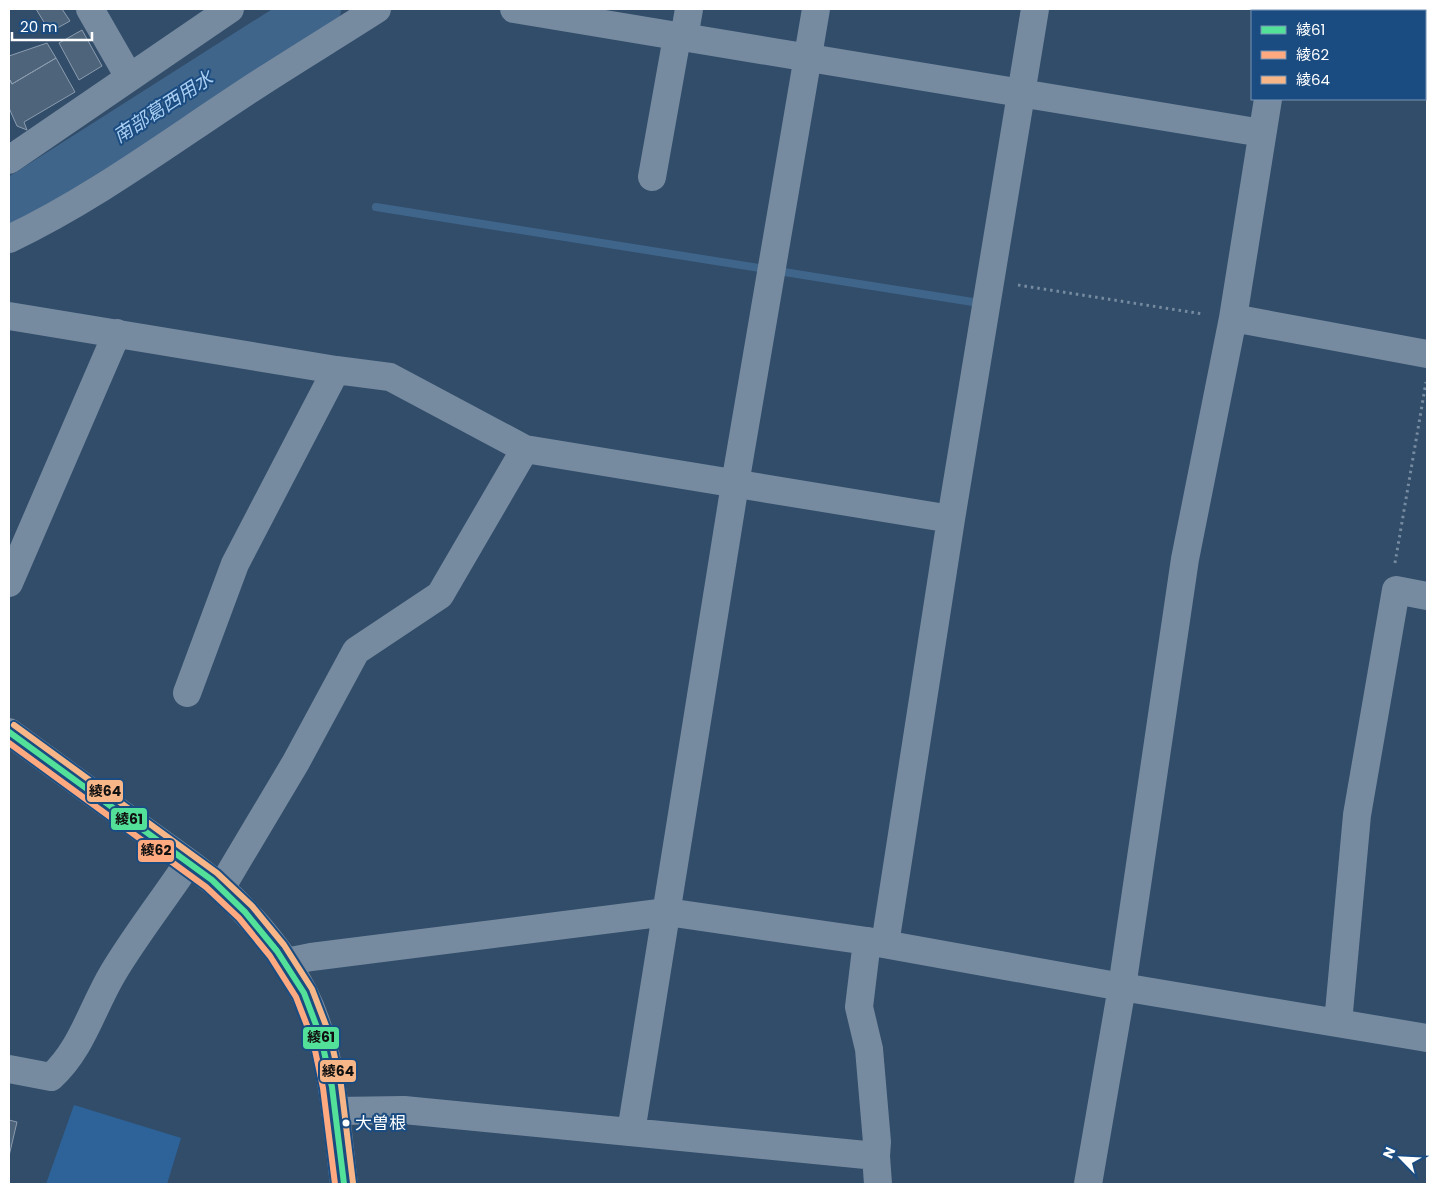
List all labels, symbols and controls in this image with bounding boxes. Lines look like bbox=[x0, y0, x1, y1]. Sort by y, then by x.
scale bar bbox=[12, 10, 92, 42]
legend bbox=[1251, 10, 1426, 100]
text: 20 m bbox=[20, 16, 58, 37]
text: 綾61 bbox=[1296, 19, 1325, 40]
text: 綾62 bbox=[1296, 44, 1329, 65]
water label: 南部葛西用水 bbox=[108, 64, 220, 149]
text: 綾64 bbox=[1296, 69, 1330, 90]
line badge: 綾64 bbox=[86, 779, 124, 803]
text: 綾64 bbox=[89, 781, 121, 801]
line badge: 綾61 bbox=[110, 807, 148, 831]
text: 綾61 bbox=[115, 809, 143, 829]
line badge: 綾62 bbox=[137, 839, 175, 863]
text: 綾62 bbox=[141, 840, 171, 860]
line badge: 綾61 bbox=[302, 1026, 340, 1050]
text: 綾61 bbox=[307, 1027, 335, 1047]
line badge: 綾64 bbox=[319, 1059, 357, 1083]
text: 綾64 bbox=[322, 1061, 354, 1081]
place label: 大曽根 bbox=[355, 1111, 406, 1135]
marker: 大曽根 bbox=[341, 1118, 351, 1128]
north arrow bbox=[1376, 1133, 1426, 1183]
text: N bbox=[1378, 1144, 1400, 1162]

